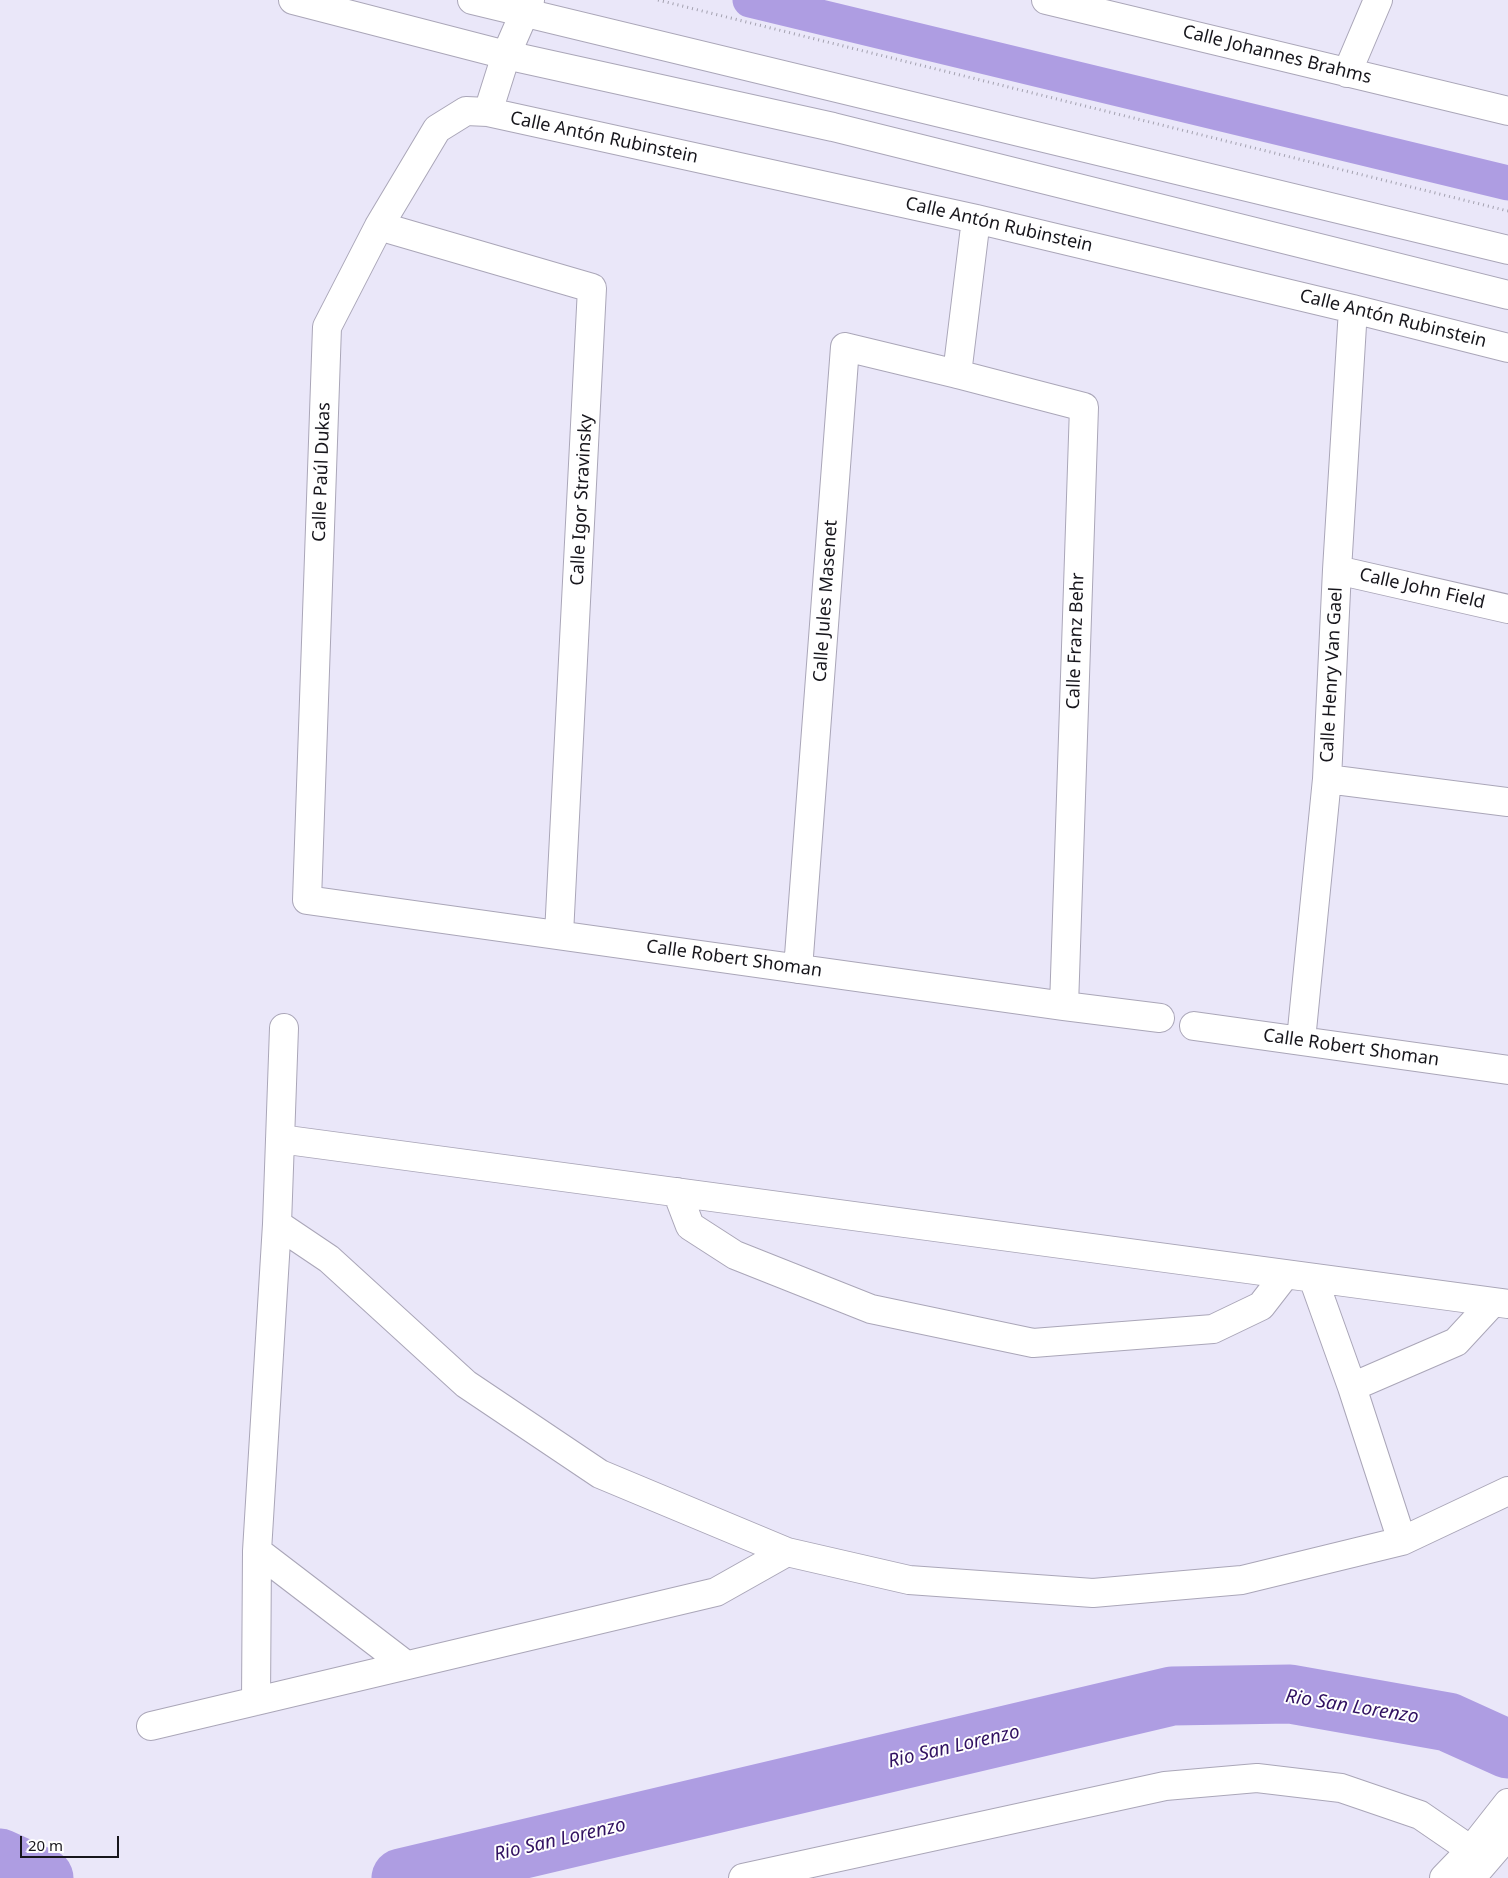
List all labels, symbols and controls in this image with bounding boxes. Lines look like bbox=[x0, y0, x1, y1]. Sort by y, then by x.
street label: Calle Johannes Brahms bbox=[1180, 21, 1374, 89]
street label: Calle Antón Rubinstein bbox=[508, 108, 700, 168]
street label: Calle Antón Rubinstein bbox=[903, 193, 1095, 257]
street label: Calle Antón Rubinstein bbox=[1297, 285, 1489, 353]
street label: Calle Paúl Dukas bbox=[309, 402, 335, 542]
street label: Calle Igor Stravinsky bbox=[567, 414, 597, 586]
street label: Calle Jules Masenet bbox=[810, 519, 842, 683]
street label: Calle John Field bbox=[1357, 564, 1487, 614]
street label: Calle Franz Behr bbox=[1063, 572, 1089, 710]
street label: Calle Henry Van Gael bbox=[1317, 587, 1347, 763]
street label: Calle Robert Shoman bbox=[645, 936, 823, 982]
street label: Calle Robert Shoman bbox=[1262, 1025, 1440, 1071]
water label: Rio San Lorenzo bbox=[1284, 1685, 1420, 1729]
water label: Rio San Lorenzo bbox=[886, 1721, 1022, 1773]
water label: Rio San Lorenzo bbox=[492, 1814, 628, 1866]
scale bar bbox=[22, 1826, 121, 1858]
text: 20 m bbox=[28, 1835, 63, 1855]

